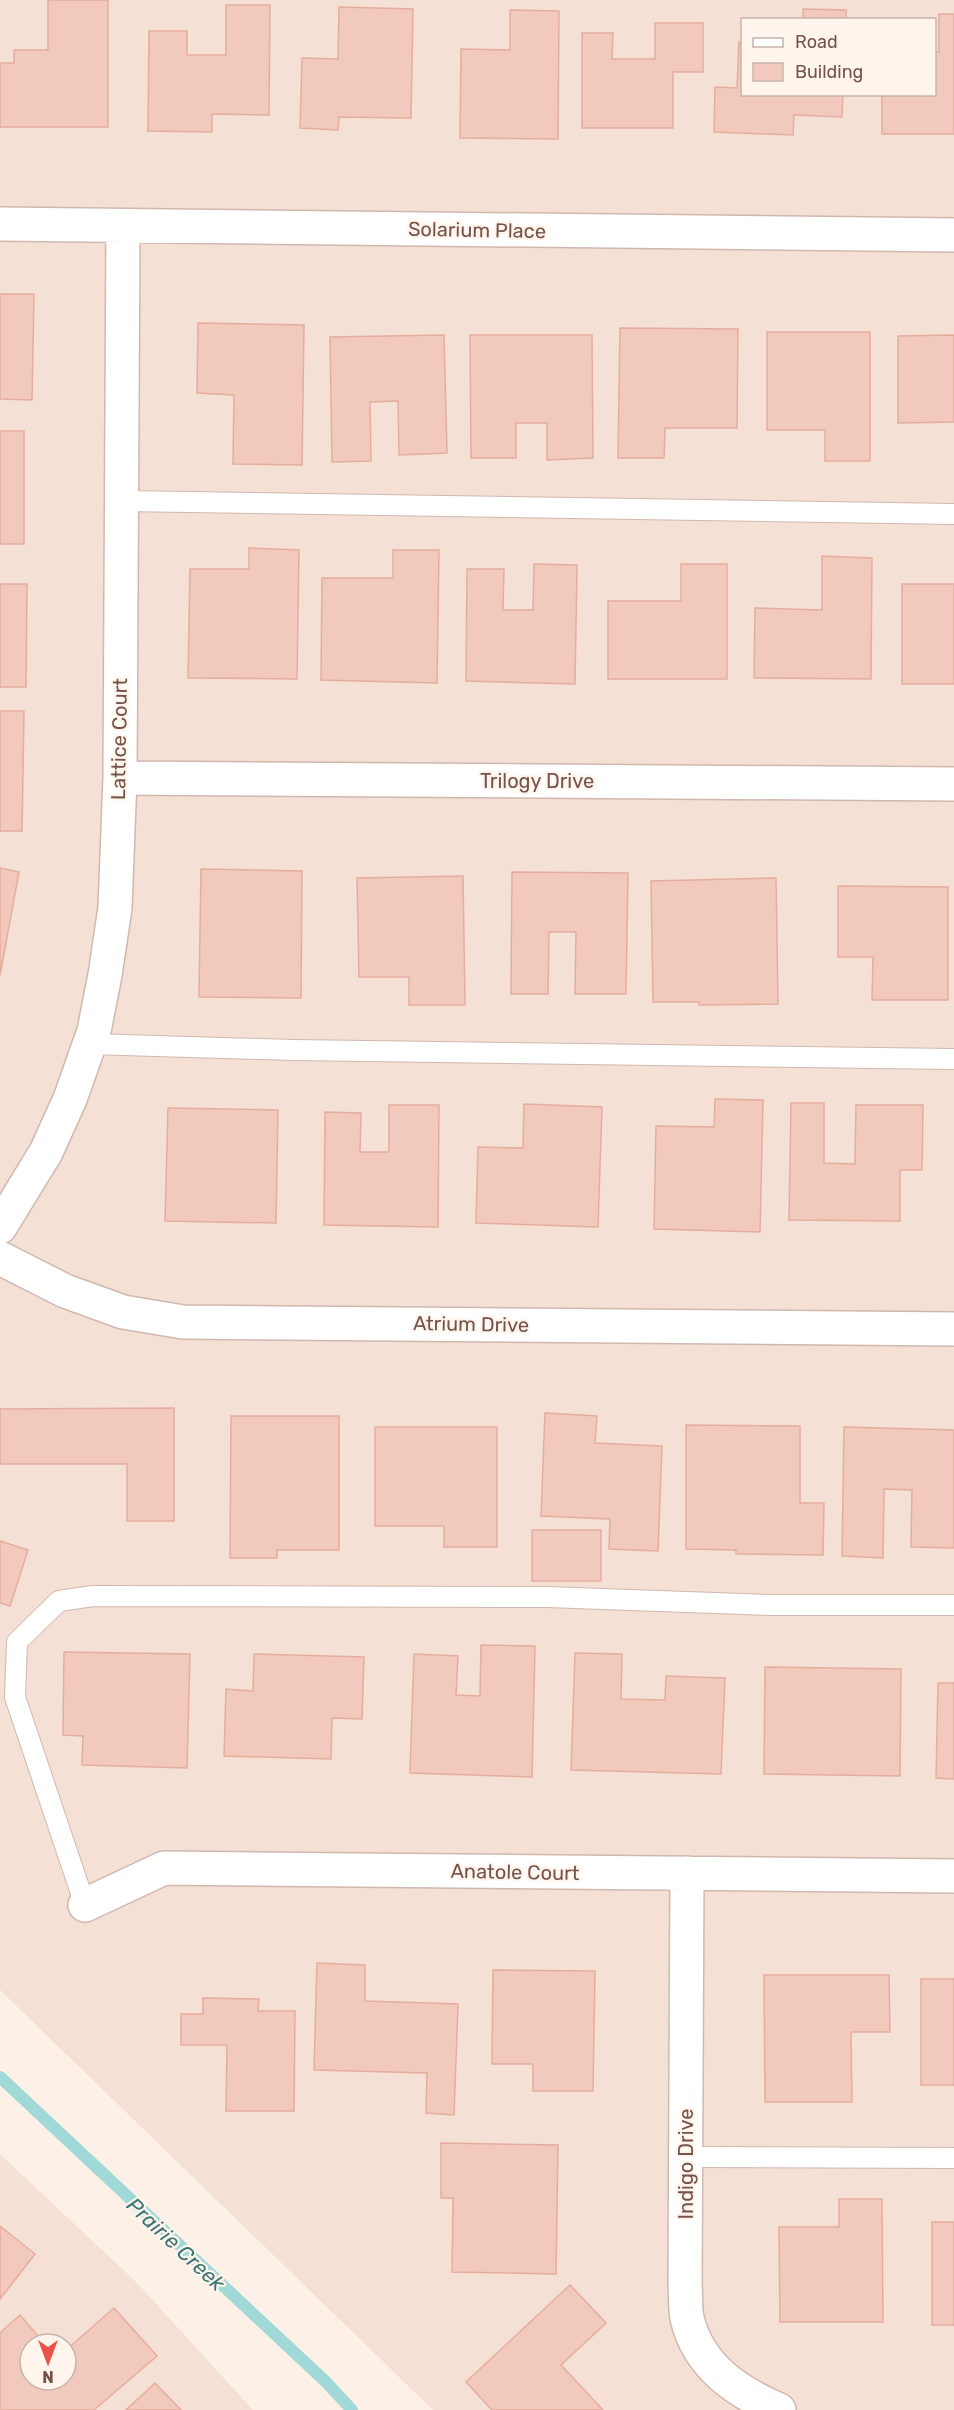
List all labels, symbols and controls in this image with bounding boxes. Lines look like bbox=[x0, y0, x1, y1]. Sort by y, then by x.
legend bbox=[741, 18, 936, 96]
text: Road bbox=[795, 31, 838, 53]
text: Building bbox=[795, 61, 863, 83]
street label: Solarium Place bbox=[408, 217, 546, 243]
street label: Lattice Court bbox=[106, 678, 132, 800]
street label: Trilogy Drive bbox=[480, 769, 594, 793]
street label: Atrium Drive bbox=[413, 1311, 529, 1337]
street label: Anatole Court bbox=[450, 1859, 580, 1885]
street label: Indigo Drive bbox=[674, 2109, 698, 2219]
water label: Prairie Creek bbox=[122, 2192, 231, 2297]
north arrow bbox=[18, 2332, 78, 2392]
text: N bbox=[42, 2367, 54, 2386]

